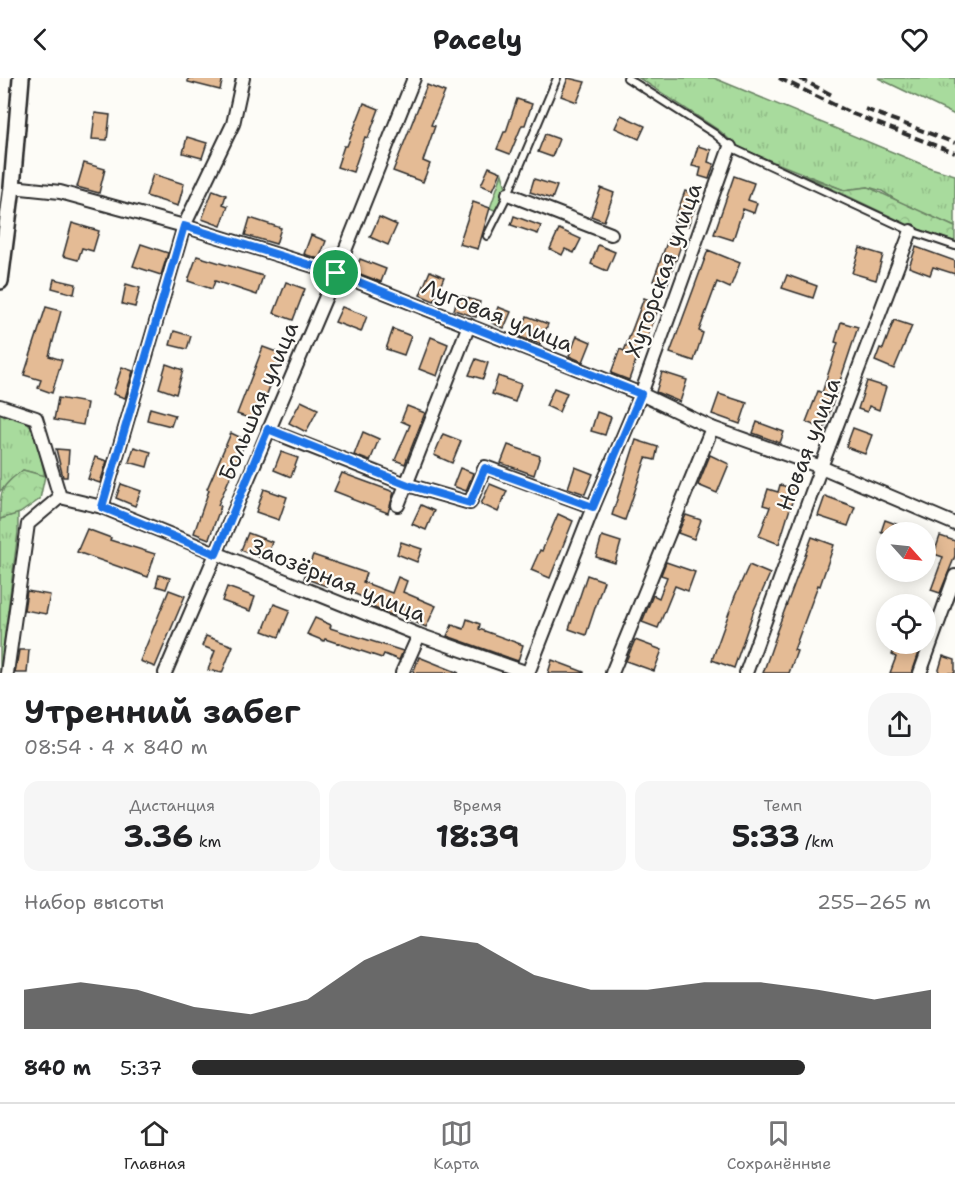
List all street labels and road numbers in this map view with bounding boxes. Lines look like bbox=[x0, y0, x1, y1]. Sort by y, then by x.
street label: Хуторская улица bbox=[618, 179, 709, 361]
street label: Луговая улица bbox=[418, 272, 578, 359]
street label: Большая улица bbox=[212, 317, 305, 485]
street label: Новая улица bbox=[770, 373, 847, 515]
street label: Заозёрная улица bbox=[245, 532, 431, 629]

